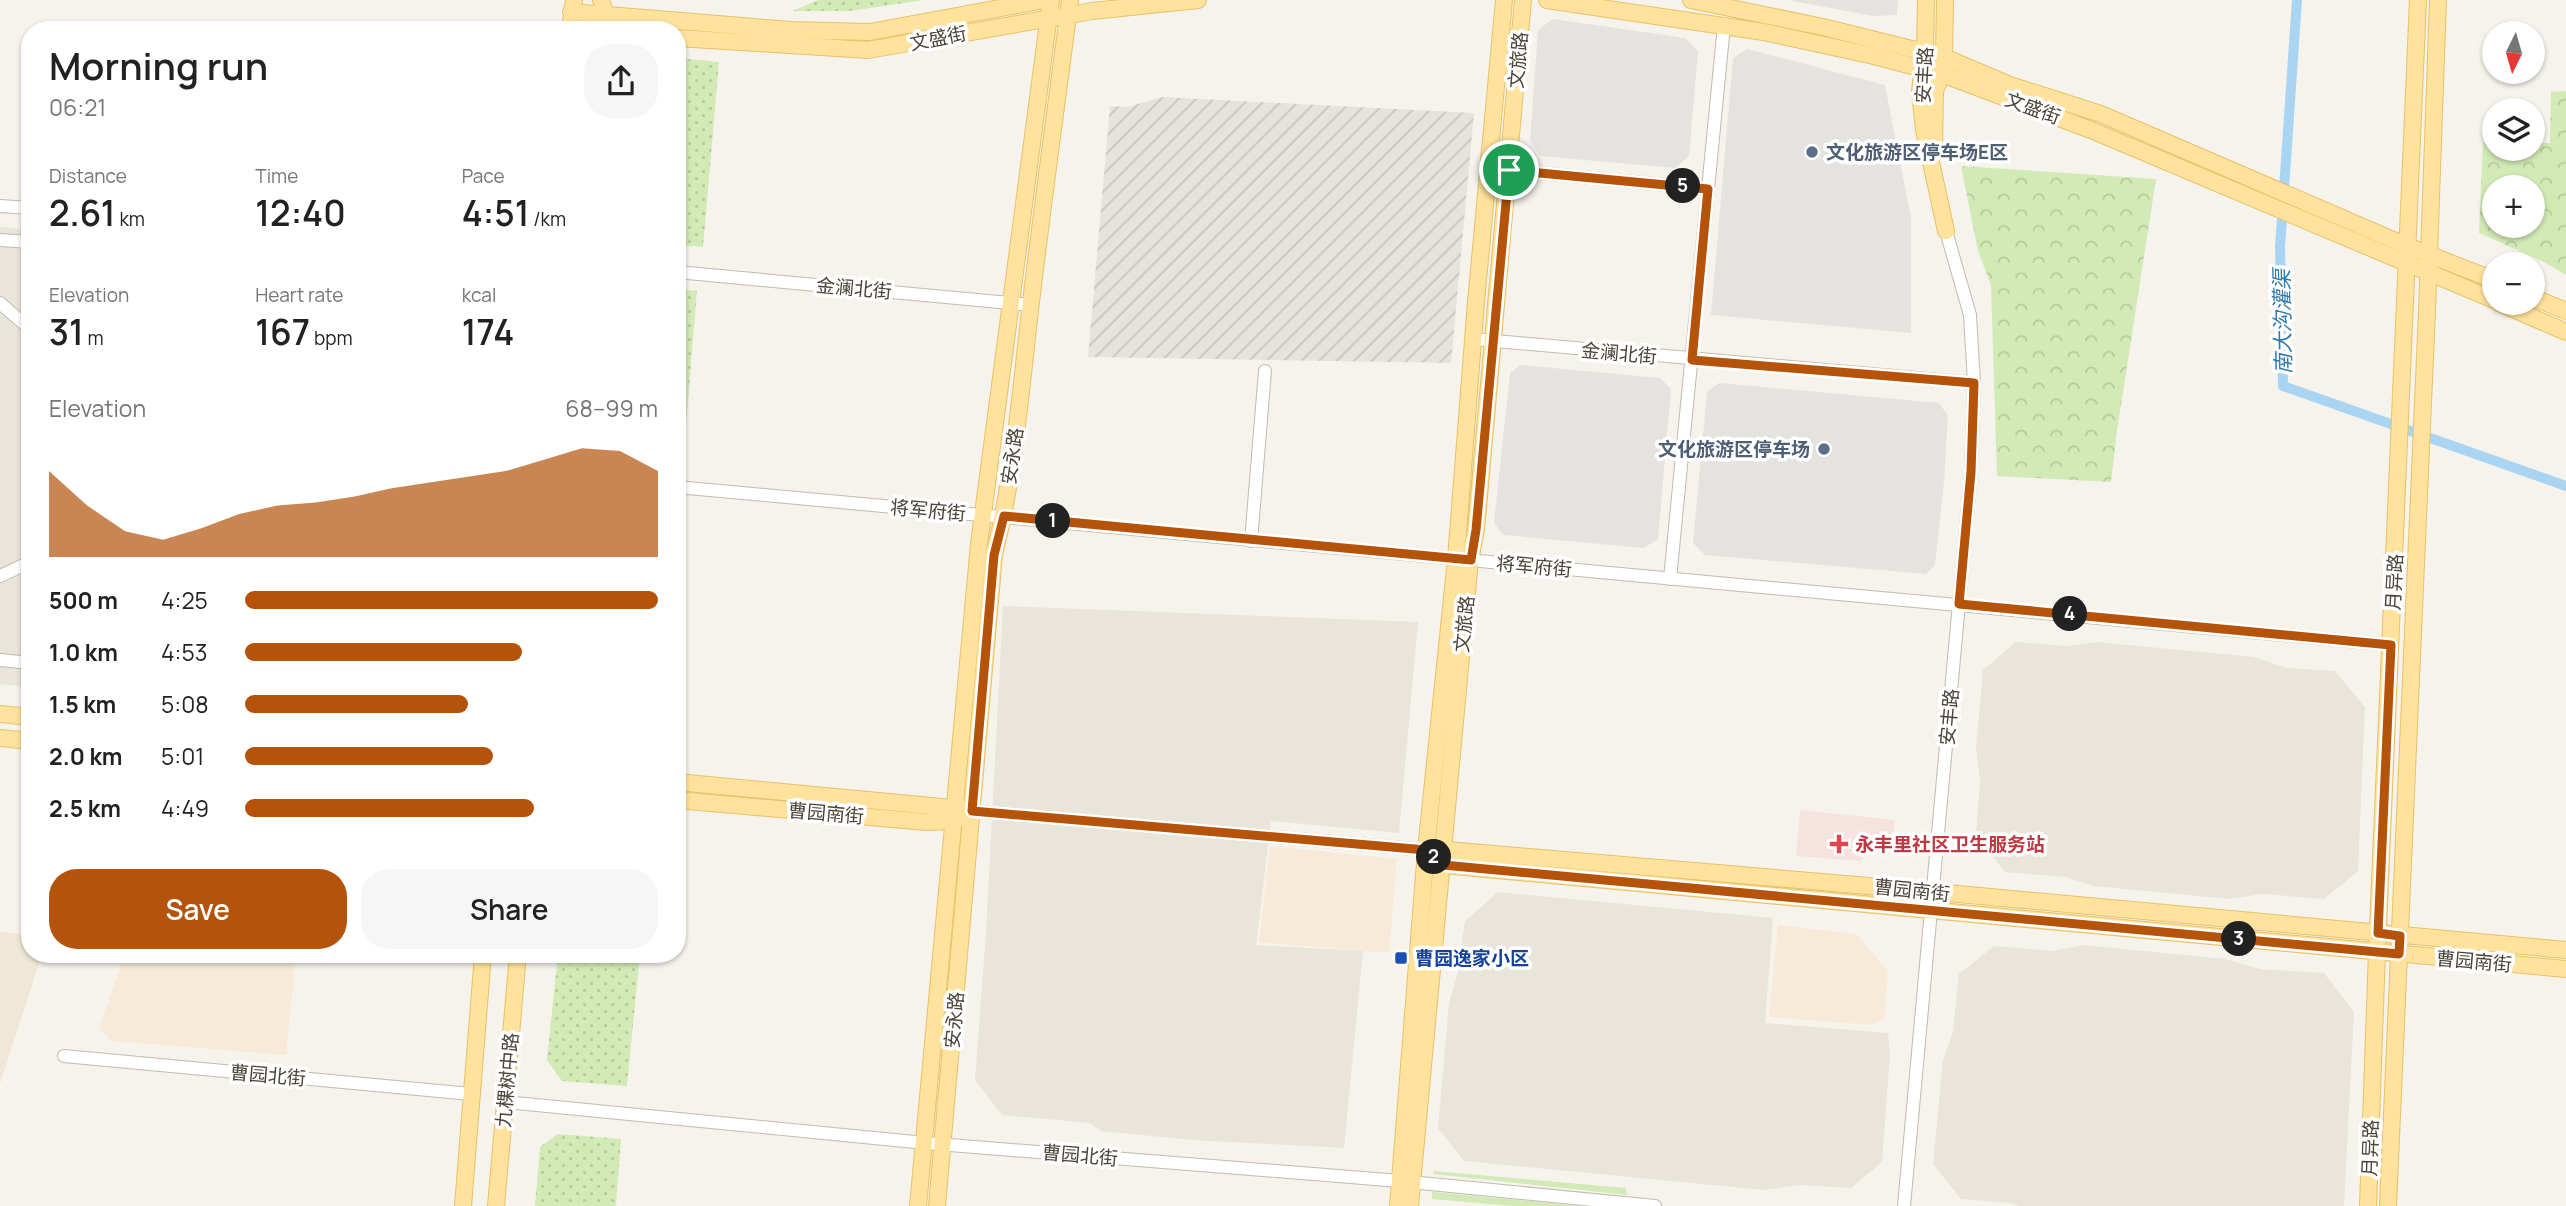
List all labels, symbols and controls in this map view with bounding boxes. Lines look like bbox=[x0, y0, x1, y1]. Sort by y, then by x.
street label: 文盛街 bbox=[908, 20, 968, 56]
north arrow bbox=[2482, 21, 2544, 84]
map controls bbox=[2482, 21, 2545, 315]
street label: 文旅路 bbox=[1503, 30, 1533, 90]
text: Morning run bbox=[49, 39, 268, 91]
button: share bbox=[584, 44, 658, 118]
street label: 安丰路 bbox=[1910, 46, 1938, 104]
street label: 文盛街 bbox=[2002, 86, 2064, 130]
text: 06:21 bbox=[49, 91, 106, 123]
button: layers bbox=[2482, 98, 2545, 161]
place label: 文化旅游区停车场E区 bbox=[1826, 139, 2008, 165]
pin bbox=[1479, 140, 1539, 200]
marker: 文化旅游区停车场E区 bbox=[1804, 144, 1820, 160]
icon: arrive bbox=[1490, 151, 1528, 189]
text: Distance bbox=[49, 163, 127, 189]
text: Time bbox=[255, 163, 298, 189]
text: Pace bbox=[462, 163, 505, 189]
pin: 5 bbox=[1666, 168, 1700, 204]
text: 5 bbox=[1677, 172, 1688, 198]
button: + bbox=[2482, 175, 2545, 238]
text: 2.61 bbox=[49, 189, 116, 237]
text: 12:40 bbox=[255, 189, 346, 237]
text: 4:51 bbox=[462, 189, 529, 237]
text: km bbox=[116, 206, 145, 232]
text: /km bbox=[529, 206, 566, 232]
button: − bbox=[2482, 252, 2545, 315]
water label: 南大沟灌渠 bbox=[2267, 266, 2297, 375]
street label: 金澜北街 bbox=[815, 272, 893, 304]
text: Elevation bbox=[49, 282, 129, 308]
text: Heart rate bbox=[255, 282, 343, 308]
text: kcal bbox=[462, 282, 496, 308]
text: 31 bbox=[49, 308, 84, 356]
text: 167 bbox=[255, 308, 310, 356]
text: 174 bbox=[462, 308, 514, 356]
text: m bbox=[84, 325, 104, 351]
text: bpm bbox=[310, 325, 353, 351]
street label: 金澜北街 bbox=[1580, 337, 1658, 369]
text: Elevation bbox=[49, 392, 146, 424]
text: 68–99 m bbox=[565, 392, 658, 424]
street label: 安永路 bbox=[995, 426, 1029, 486]
place label: 文化旅游区停车场 bbox=[1658, 436, 1810, 462]
marker: 文化旅游区停车场 bbox=[1816, 441, 1832, 457]
street label: 将军府街 bbox=[889, 494, 967, 526]
pin: 1 bbox=[1036, 504, 1070, 538]
text: 1 bbox=[1048, 507, 1057, 533]
street label: 将军府街 bbox=[1495, 550, 1573, 582]
street label: 月异路 bbox=[2380, 553, 2408, 611]
text: 500 m bbox=[49, 584, 118, 616]
text: 4:25 bbox=[161, 584, 208, 616]
street label: 文旅路 bbox=[1448, 594, 1480, 654]
pin: 4 bbox=[2052, 596, 2088, 632]
text: 4 bbox=[2064, 600, 2075, 626]
text: 1.0 km bbox=[49, 636, 118, 668]
text: 4:53 bbox=[161, 636, 207, 668]
street label: 安丰路 bbox=[1934, 687, 1964, 747]
text: 1.5 km bbox=[49, 688, 116, 720]
text: 5:08 bbox=[161, 688, 209, 720]
text: 2.0 km bbox=[49, 740, 122, 772]
text: 5:01 bbox=[161, 740, 204, 772]
text: 2.5 km bbox=[49, 792, 121, 824]
text: 4:49 bbox=[161, 792, 209, 824]
street label: 曹园南街 bbox=[787, 797, 865, 829]
place label: 永丰里社区卫生服务站 bbox=[1855, 831, 2045, 857]
marker: 永丰里社区卫生服务站 bbox=[1829, 834, 1849, 854]
pin: 2 bbox=[1416, 840, 1452, 874]
text: 2 bbox=[1428, 843, 1439, 869]
button: Save bbox=[49, 869, 347, 949]
button: Share bbox=[361, 869, 658, 949]
street label: 曹园南街 bbox=[1873, 873, 1951, 907]
pin: 3 bbox=[2222, 922, 2256, 956]
text: 3 bbox=[2233, 925, 2244, 951]
place label: 曹园逸家小区 bbox=[1415, 945, 1529, 971]
street label: 曹园南街 bbox=[2435, 945, 2513, 977]
marker: 曹园逸家小区 bbox=[1393, 950, 1409, 966]
street label: 安永路 bbox=[939, 990, 969, 1050]
street label: 九棵树中路 bbox=[490, 1032, 524, 1128]
street label: 曹园北街 bbox=[229, 1059, 307, 1091]
street label: 月异路 bbox=[2356, 1119, 2384, 1177]
street label: 曹园北街 bbox=[1041, 1139, 1119, 1171]

